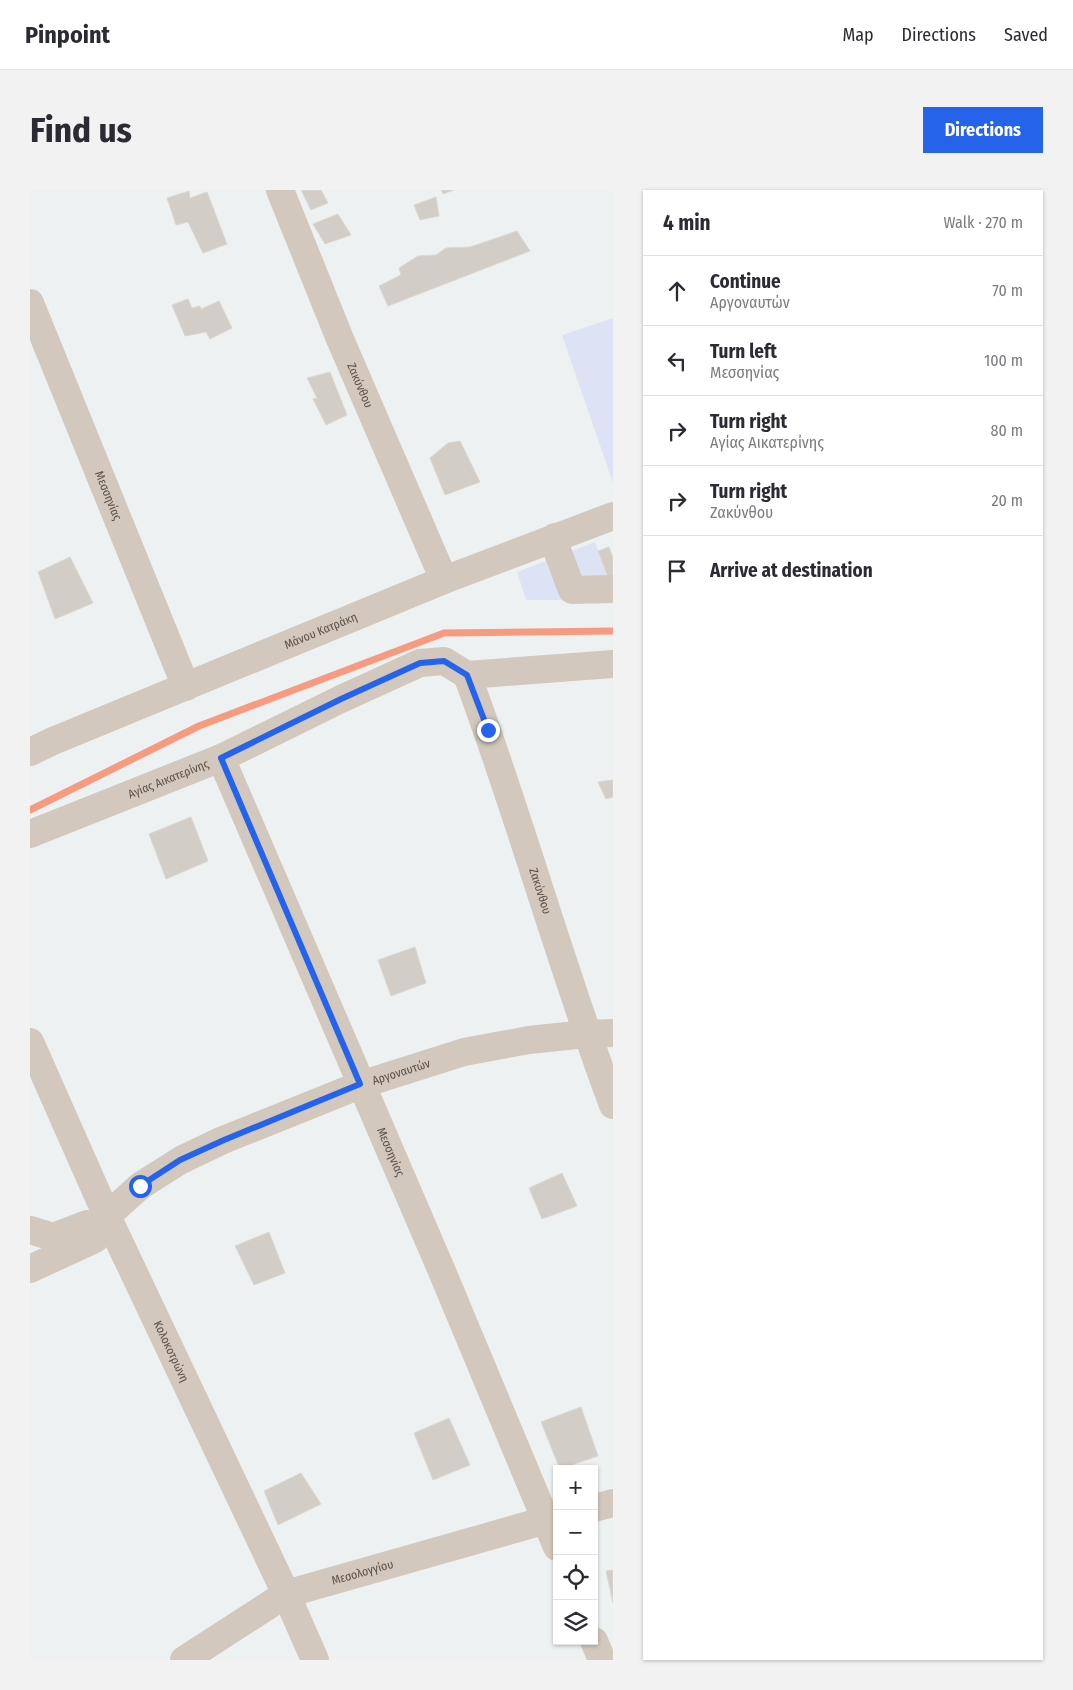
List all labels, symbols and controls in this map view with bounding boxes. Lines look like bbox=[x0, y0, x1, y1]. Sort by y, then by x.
text: Pinpoint bbox=[25, 21, 110, 49]
text: Map bbox=[842, 24, 874, 46]
text: Directions bbox=[902, 24, 976, 46]
text: Saved bbox=[1004, 24, 1048, 46]
button: Directions bbox=[923, 107, 1043, 153]
text: Find us bbox=[30, 109, 132, 151]
text: 4 min bbox=[663, 210, 711, 236]
text: Walk · 270 m bbox=[944, 213, 1023, 232]
text: Continue bbox=[710, 270, 781, 293]
icon: ahead bbox=[663, 277, 691, 305]
text: 70 m bbox=[992, 281, 1023, 300]
text: Αργοναυτών bbox=[710, 293, 790, 312]
text: Turn left bbox=[710, 340, 777, 363]
icon: left bbox=[663, 347, 691, 375]
text: 100 m bbox=[984, 351, 1023, 370]
street label: Ζακύνθου bbox=[344, 361, 376, 410]
text: Μεσσηνίας bbox=[710, 363, 779, 382]
text: Turn right bbox=[710, 410, 787, 433]
icon: right bbox=[663, 417, 691, 445]
text: 80 m bbox=[991, 421, 1023, 440]
text: Αγίας Αικατερίνης bbox=[710, 433, 824, 452]
street label: Μεσσηνίας bbox=[92, 469, 125, 522]
text: Turn right bbox=[710, 480, 787, 503]
icon: right bbox=[663, 487, 691, 515]
text: 20 m bbox=[992, 491, 1023, 510]
text: Ζακύνθου bbox=[710, 503, 773, 522]
icon: arrive bbox=[663, 557, 691, 585]
text: Arrive at destination bbox=[710, 559, 873, 582]
street label: Μάνου Κατράκη bbox=[282, 610, 359, 652]
route end bbox=[477, 719, 500, 742]
street label: Αγίας Αικατερίνης bbox=[126, 757, 211, 801]
street label: Ζακύνθου bbox=[526, 866, 554, 916]
street label: Αργοναυτών bbox=[371, 1056, 433, 1088]
street label: Μεσσηνίας bbox=[374, 1125, 407, 1179]
route start bbox=[129, 1175, 152, 1198]
street label: Κολοκοτρώνη bbox=[151, 1318, 192, 1384]
map controls bbox=[553, 1465, 598, 1645]
button: + bbox=[553, 1465, 598, 1510]
button: − bbox=[553, 1510, 598, 1555]
button: locate bbox=[553, 1555, 598, 1600]
street label: Μεσολογγίου bbox=[330, 1557, 395, 1588]
button: layers bbox=[553, 1600, 598, 1645]

